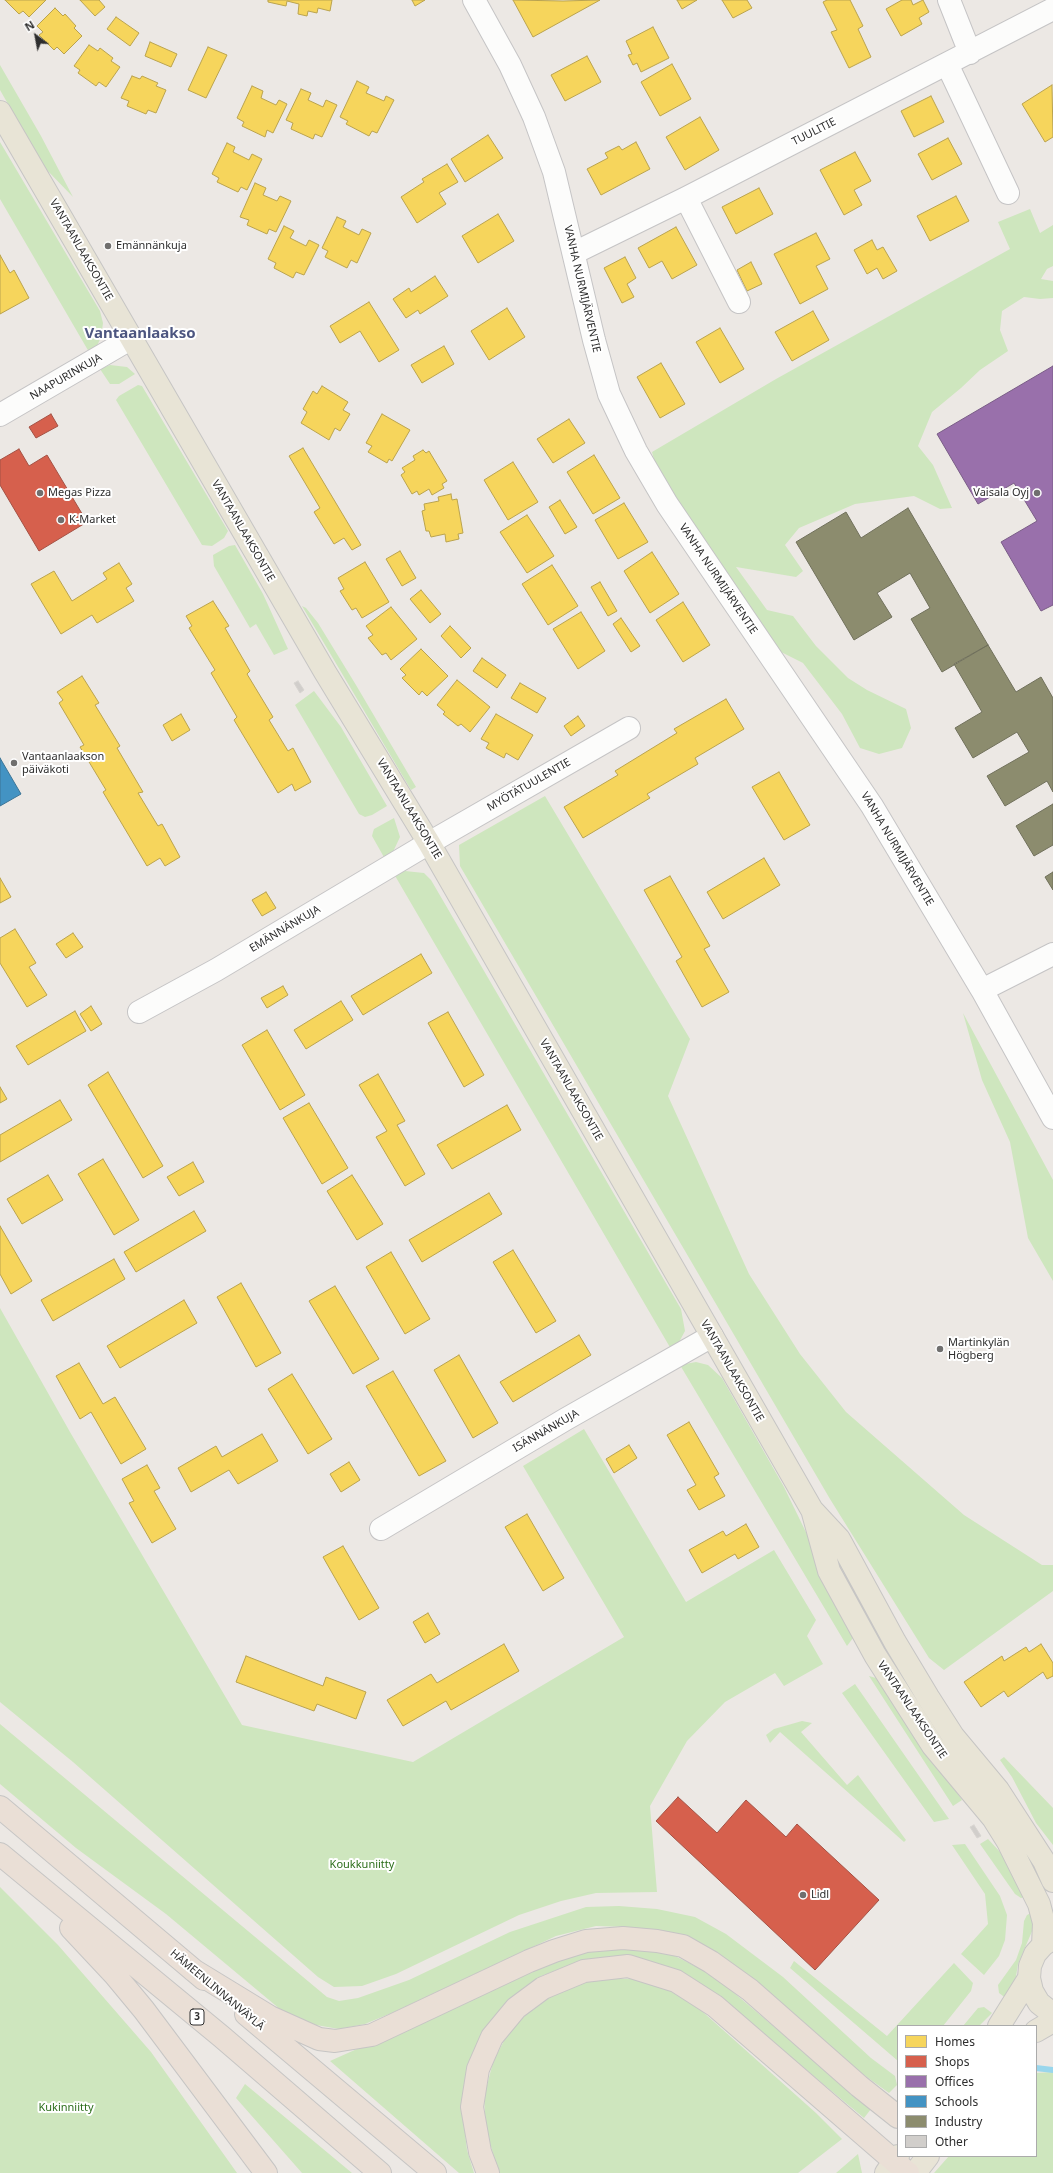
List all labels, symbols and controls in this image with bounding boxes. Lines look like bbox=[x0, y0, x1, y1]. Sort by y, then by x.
north arrow bbox=[16, 16, 56, 56]
text: N bbox=[22, 17, 37, 34]
street label: TUULITIE bbox=[790, 115, 838, 149]
street label: VANTAANLAAKSONTIE bbox=[47, 197, 115, 303]
street label: VANHA NURMIJÄRVENTIE bbox=[561, 224, 603, 354]
place label: Emännänkuja bbox=[116, 239, 187, 253]
marker: Emännänkuja bbox=[103, 241, 113, 251]
district label: Vantaanlaakso bbox=[84, 325, 196, 343]
street label: NAAPURINKUJA bbox=[28, 351, 104, 403]
street label: VANTAANLAAKSONTIE bbox=[209, 478, 277, 584]
place label: Megas Pizza bbox=[48, 486, 111, 500]
place label: Vaisala Oyj bbox=[973, 486, 1029, 500]
marker: Megas Pizza bbox=[35, 488, 45, 498]
marker: Vaisala Oyj bbox=[1032, 488, 1042, 498]
place label: K-Market bbox=[69, 513, 116, 527]
marker: K-Market bbox=[56, 515, 66, 525]
street label: VANHA NURMIJÄRVENTIE bbox=[676, 521, 760, 637]
place label: Vantaanlaakson päiväkoti bbox=[22, 750, 104, 776]
street label: VANTAANLAAKSONTIE bbox=[374, 756, 444, 862]
street label: MYÖTÄTUULENTIE bbox=[485, 756, 573, 814]
marker: Vantaanlaakson päiväkoti bbox=[9, 758, 19, 768]
street label: VANHA NURMIJÄRVENTIE bbox=[858, 790, 936, 908]
street label: EMÄNNÄNKUJA bbox=[247, 903, 323, 955]
street label: VANTAANLAAKSONTIE bbox=[537, 1037, 605, 1143]
street label: VANTAANLAAKSONTIE bbox=[698, 1318, 766, 1424]
place label: Martinkylän Högberg bbox=[948, 1336, 1010, 1362]
marker: Martinkylän Högberg bbox=[935, 1344, 945, 1354]
street label: ISÄNNÄNKUJA bbox=[511, 1407, 581, 1455]
street label: VANTAANLAAKSONTIE bbox=[874, 1659, 950, 1761]
park label: Koukkuniitty bbox=[330, 1858, 394, 1872]
place label: Lidl bbox=[811, 1888, 829, 1902]
marker: Lidl bbox=[798, 1890, 808, 1900]
street label: HÄMEENLINNANVÄYLÄ bbox=[167, 1947, 267, 2033]
road number: 3 bbox=[190, 2009, 204, 2025]
legend bbox=[897, 2025, 1037, 2157]
text: Homes bbox=[935, 2033, 975, 2050]
text: Shops bbox=[935, 2053, 969, 2070]
text: Offices bbox=[935, 2073, 974, 2090]
text: Schools bbox=[935, 2093, 978, 2110]
park label: Kukinniitty bbox=[38, 2101, 94, 2115]
text: Industry bbox=[935, 2113, 982, 2130]
text: Other bbox=[935, 2133, 968, 2150]

